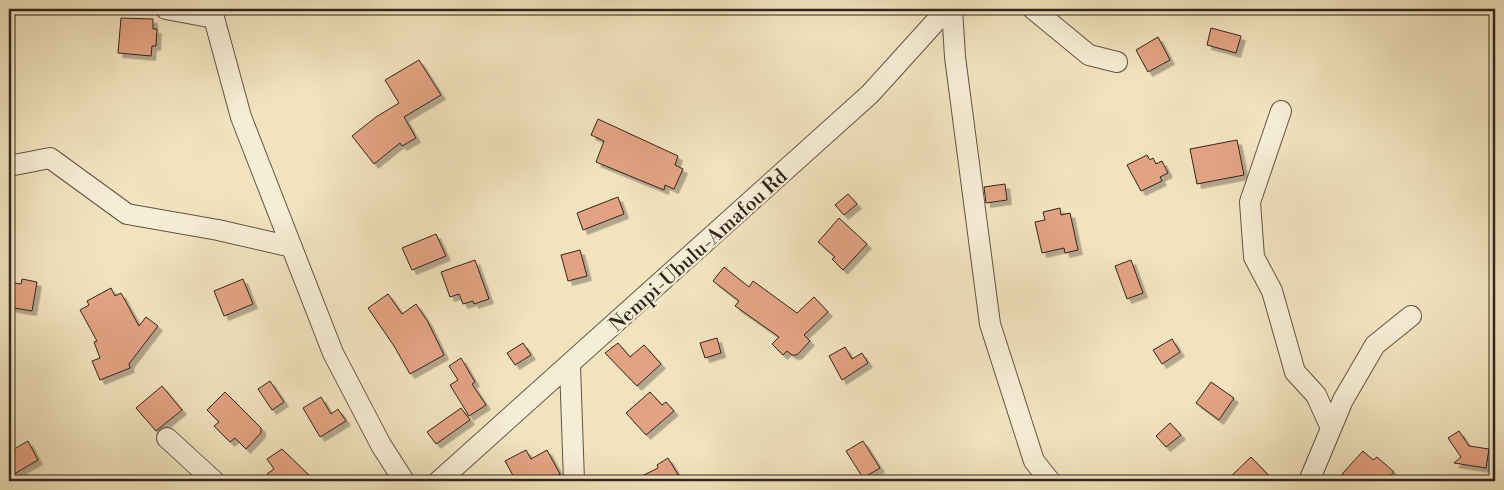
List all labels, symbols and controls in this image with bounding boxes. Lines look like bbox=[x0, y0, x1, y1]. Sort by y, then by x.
street label: Nempi-Ubulu-Amafou Rd bbox=[605, 164, 794, 338]

